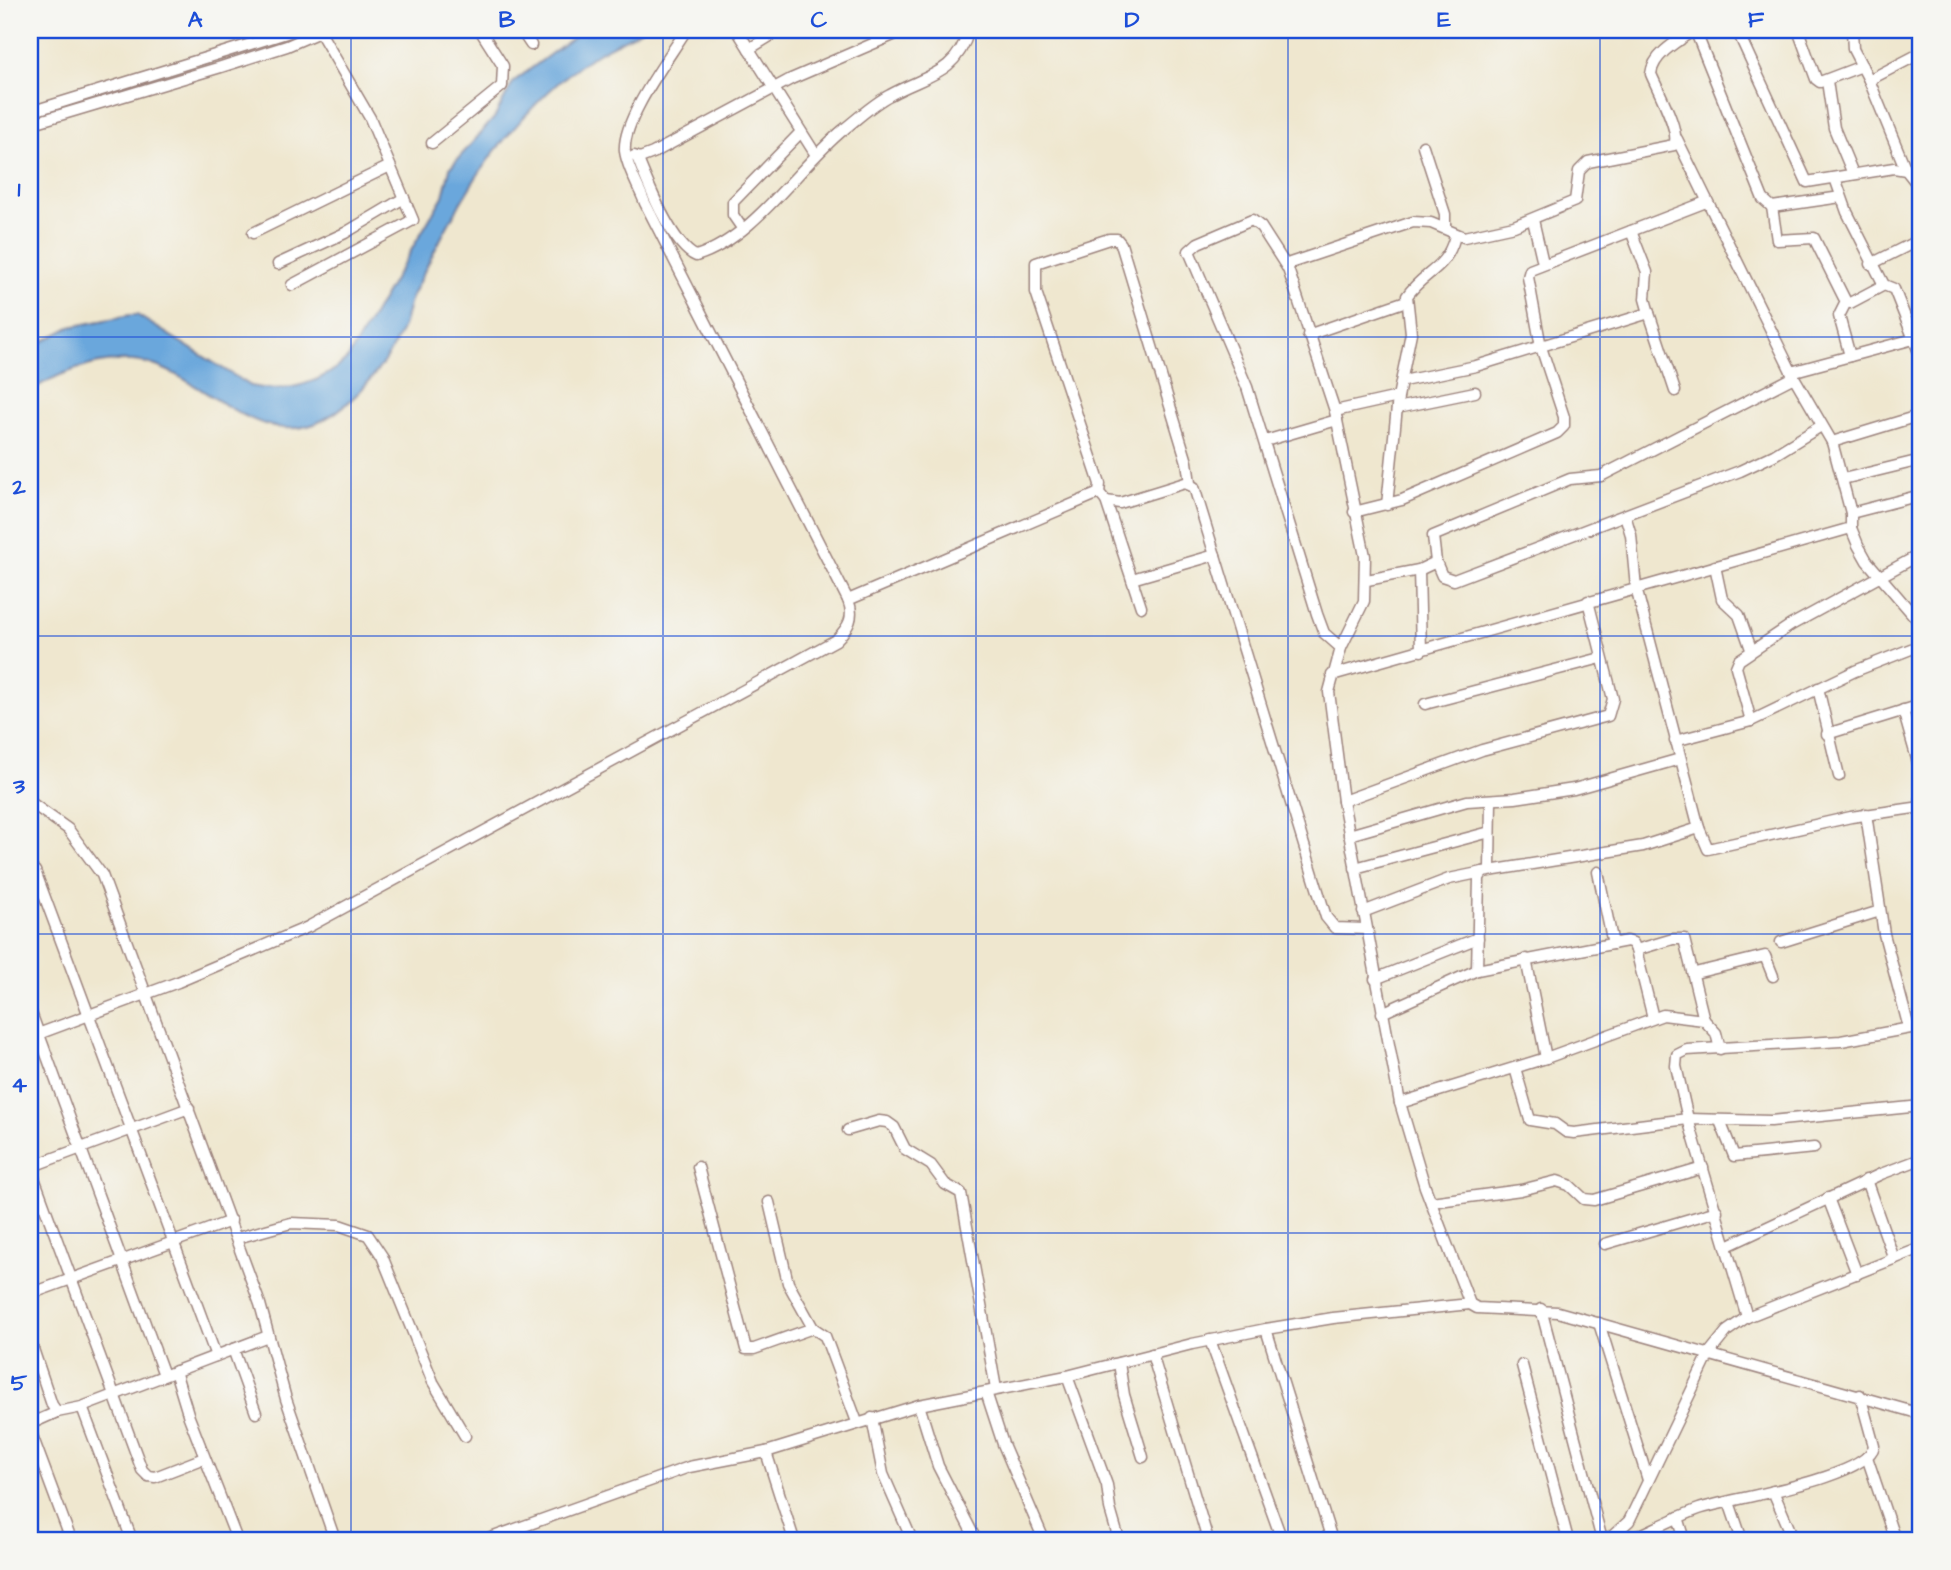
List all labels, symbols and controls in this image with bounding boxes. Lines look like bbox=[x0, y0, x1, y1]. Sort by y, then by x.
text: A bbox=[188, 4, 203, 36]
text: B bbox=[499, 4, 516, 36]
text: C bbox=[811, 4, 828, 36]
text: D bbox=[1125, 4, 1140, 36]
text: E bbox=[1437, 4, 1451, 36]
text: F bbox=[1748, 4, 1765, 36]
text: 1 bbox=[18, 173, 21, 205]
text: 2 bbox=[11, 471, 26, 503]
text: 3 bbox=[12, 770, 25, 802]
text: 4 bbox=[11, 1069, 27, 1101]
text: 5 bbox=[11, 1367, 28, 1399]

